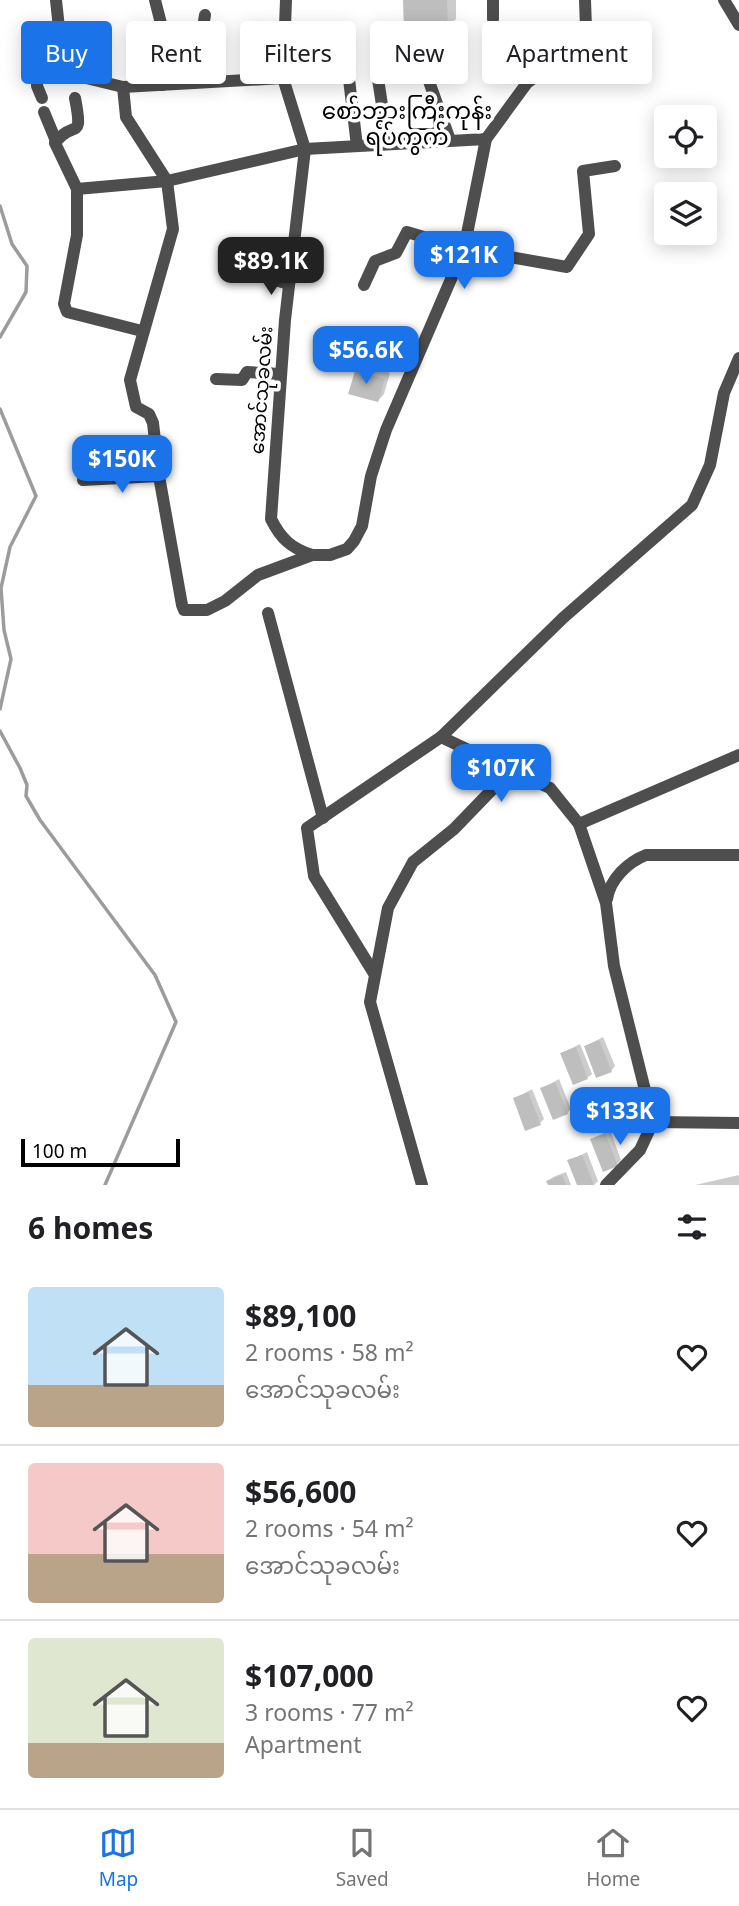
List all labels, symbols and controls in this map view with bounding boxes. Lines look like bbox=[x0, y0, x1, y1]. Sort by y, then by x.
chip: Buy bbox=[21, 21, 112, 84]
chip: Rent bbox=[126, 21, 226, 84]
chip: Filters bbox=[240, 21, 356, 84]
chip: New bbox=[370, 21, 468, 84]
chip: Apartment bbox=[482, 21, 652, 84]
district label: စော်ဘွားကြီးကုန်း ရပ်ကွက် bbox=[322, 94, 492, 156]
map controls bbox=[654, 105, 717, 245]
button: locate bbox=[654, 105, 717, 168]
button: layers bbox=[654, 182, 717, 245]
pin: $121K bbox=[415, 232, 513, 291]
pin: $89.1K bbox=[214, 238, 328, 297]
text: $121K bbox=[430, 238, 498, 270]
text: $89.1K bbox=[234, 244, 308, 276]
street label: အောင်သုခလမ်း bbox=[243, 325, 282, 455]
pin: $56.6K bbox=[309, 326, 423, 386]
text: $56.6K bbox=[329, 333, 403, 365]
pin: $150K bbox=[73, 435, 171, 495]
text: $150K bbox=[88, 442, 156, 474]
pin: $107K bbox=[452, 744, 550, 804]
text: $107K bbox=[467, 751, 535, 783]
pin: $133K bbox=[571, 1088, 669, 1147]
text: $133K bbox=[586, 1094, 654, 1126]
scale bar bbox=[21, 1136, 180, 1168]
text: 100 m bbox=[32, 1138, 87, 1164]
text: 6 homes bbox=[28, 1207, 153, 1248]
icon: filters bbox=[673, 1208, 711, 1246]
text: $89,100 bbox=[245, 1295, 357, 1336]
icon: home bbox=[84, 1315, 168, 1399]
text: 2 rooms · 58 m² bbox=[245, 1336, 414, 1368]
icon: heart bbox=[673, 1338, 711, 1376]
text: အောင်သုခလမ်း bbox=[245, 1373, 400, 1405]
text: $56,600 bbox=[245, 1471, 357, 1512]
icon: home bbox=[84, 1491, 168, 1575]
text: 2 rooms · 54 m² bbox=[245, 1512, 414, 1544]
icon: heart bbox=[673, 1514, 711, 1552]
text: အောင်သုခလမ်း bbox=[245, 1549, 400, 1581]
text: $107,000 bbox=[245, 1655, 374, 1696]
icon: home bbox=[84, 1666, 168, 1750]
icon: heart bbox=[673, 1689, 711, 1727]
text: 3 rooms · 77 m² bbox=[245, 1696, 414, 1728]
text: Apartment bbox=[245, 1728, 362, 1760]
tab: Map bbox=[99, 1824, 138, 1892]
tab: Saved bbox=[336, 1824, 389, 1892]
tab: Home bbox=[586, 1824, 640, 1892]

